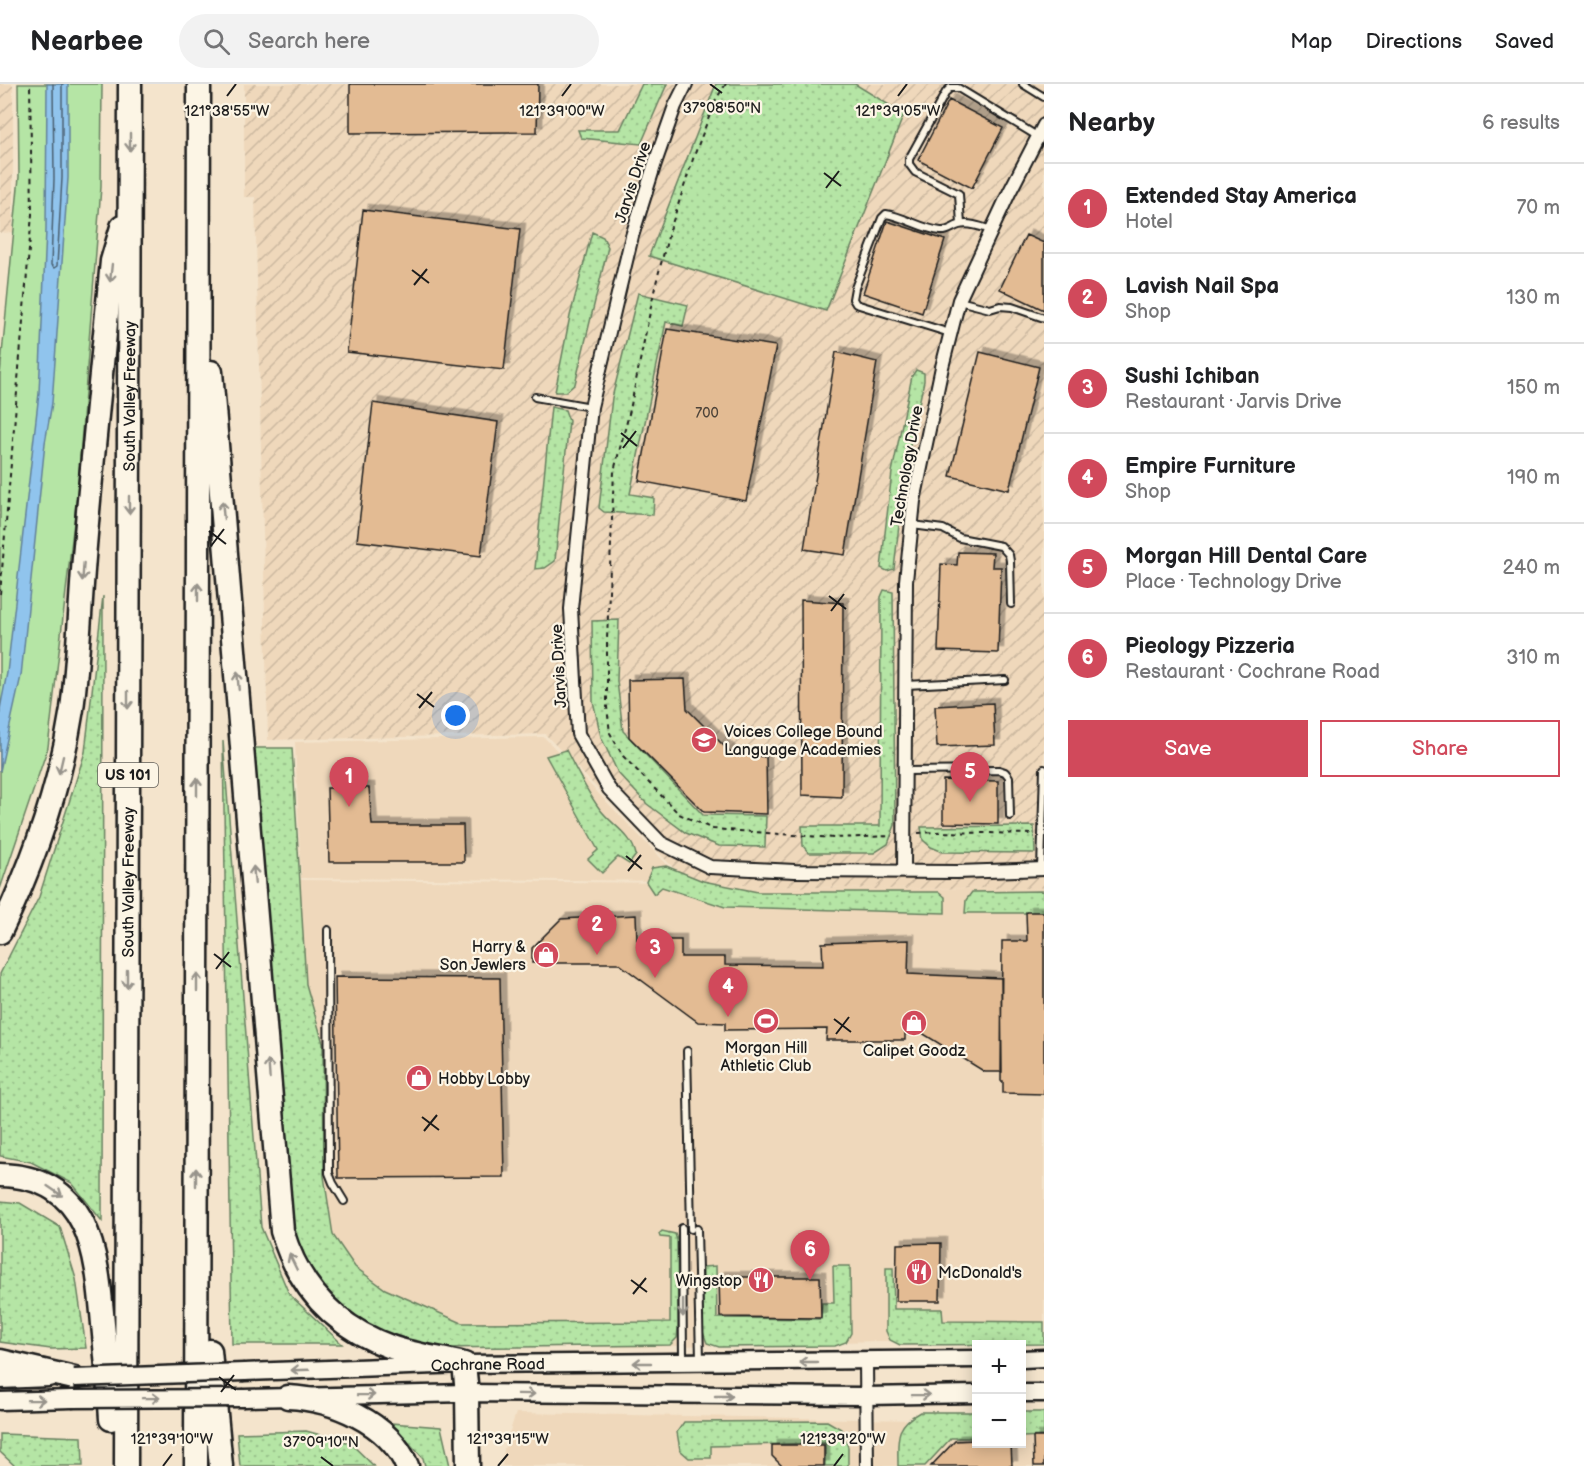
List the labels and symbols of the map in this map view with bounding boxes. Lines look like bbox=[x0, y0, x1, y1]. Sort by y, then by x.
text: 37°08'50"N bbox=[683, 99, 761, 118]
text: 121°38'55"W bbox=[185, 102, 270, 121]
text: 121°39'00"W bbox=[519, 102, 605, 121]
text: 121°39'05"W bbox=[855, 102, 941, 121]
one-way arrow bbox=[124, 132, 136, 152]
street label: Jarvis Drive bbox=[611, 139, 656, 225]
one-way arrow bbox=[105, 263, 116, 283]
street label: South Valley Freeway bbox=[121, 320, 140, 471]
street label: Technology Drive bbox=[887, 404, 928, 528]
house number: 700 bbox=[695, 405, 719, 422]
one-way arrow bbox=[123, 495, 135, 515]
one-way arrow bbox=[217, 500, 228, 520]
one-way arrow bbox=[77, 562, 88, 581]
one-way arrow bbox=[192, 582, 204, 602]
street label: Jarvis Drive bbox=[548, 623, 571, 708]
one-way arrow bbox=[232, 671, 243, 691]
one-way arrow bbox=[122, 690, 134, 710]
your location bbox=[441, 701, 470, 730]
place label: Voices College Bound Language Academies bbox=[724, 723, 883, 760]
school or university icon: Voices College Bound Language Academies bbox=[689, 725, 719, 755]
pin: 5 bbox=[950, 752, 990, 802]
one-way arrow bbox=[54, 756, 66, 775]
pin: 1 bbox=[330, 758, 368, 807]
road number: US 101 bbox=[98, 763, 158, 787]
one-way arrow bbox=[191, 777, 203, 797]
street label: South Valley Freeway bbox=[119, 806, 139, 957]
one-way arrow bbox=[248, 866, 259, 886]
pin: 2 bbox=[578, 906, 616, 955]
pin: 3 bbox=[636, 928, 674, 978]
place label: Harry & Son Jewlers bbox=[440, 938, 526, 975]
shop icon: Harry & Son Jewlers bbox=[531, 940, 561, 970]
pin: 4 bbox=[708, 968, 748, 1017]
one-way arrow bbox=[121, 969, 133, 989]
one-way arrow bbox=[191, 972, 203, 992]
sports icon: Morgan Hill Athletic Club bbox=[751, 1006, 781, 1036]
shop icon: Calipet Goodz bbox=[899, 1008, 929, 1038]
place label: Morgan Hill Athletic Club bbox=[721, 1039, 811, 1076]
place label: Calipet Goodz bbox=[863, 1042, 966, 1061]
one-way arrow bbox=[263, 1060, 274, 1080]
shop icon: Hobby Lobby bbox=[404, 1063, 434, 1093]
place label: Hobby Lobby bbox=[438, 1070, 531, 1089]
one-way arrow bbox=[190, 1167, 202, 1187]
one-way arrow bbox=[46, 1185, 63, 1197]
pin: 6 bbox=[790, 1230, 830, 1280]
one-way arrow bbox=[287, 1253, 299, 1271]
restaurant icon: McDonald's bbox=[904, 1257, 934, 1287]
place label: McDonald's bbox=[938, 1264, 1022, 1283]
restaurant icon: Wingstop bbox=[746, 1265, 776, 1295]
place label: Wingstop bbox=[675, 1272, 742, 1291]
one-way arrow bbox=[677, 1297, 688, 1317]
street label: Cochrane Road bbox=[431, 1355, 545, 1376]
one-way arrow bbox=[798, 1356, 818, 1368]
one-way arrow bbox=[632, 1357, 652, 1369]
one-way arrow bbox=[291, 1364, 311, 1375]
one-way arrow bbox=[515, 1388, 535, 1400]
one-way arrow bbox=[355, 1389, 375, 1401]
one-way arrow bbox=[911, 1389, 931, 1401]
one-way arrow bbox=[714, 1390, 734, 1402]
one-way arrow bbox=[141, 1393, 161, 1404]
one-way arrow bbox=[25, 1395, 45, 1406]
text: 121°39'10"W bbox=[131, 1430, 213, 1449]
text: 121°39'15"W bbox=[467, 1430, 549, 1449]
text: 121°39'20"W bbox=[800, 1430, 886, 1449]
text: 37°09'10"N bbox=[283, 1433, 359, 1452]

